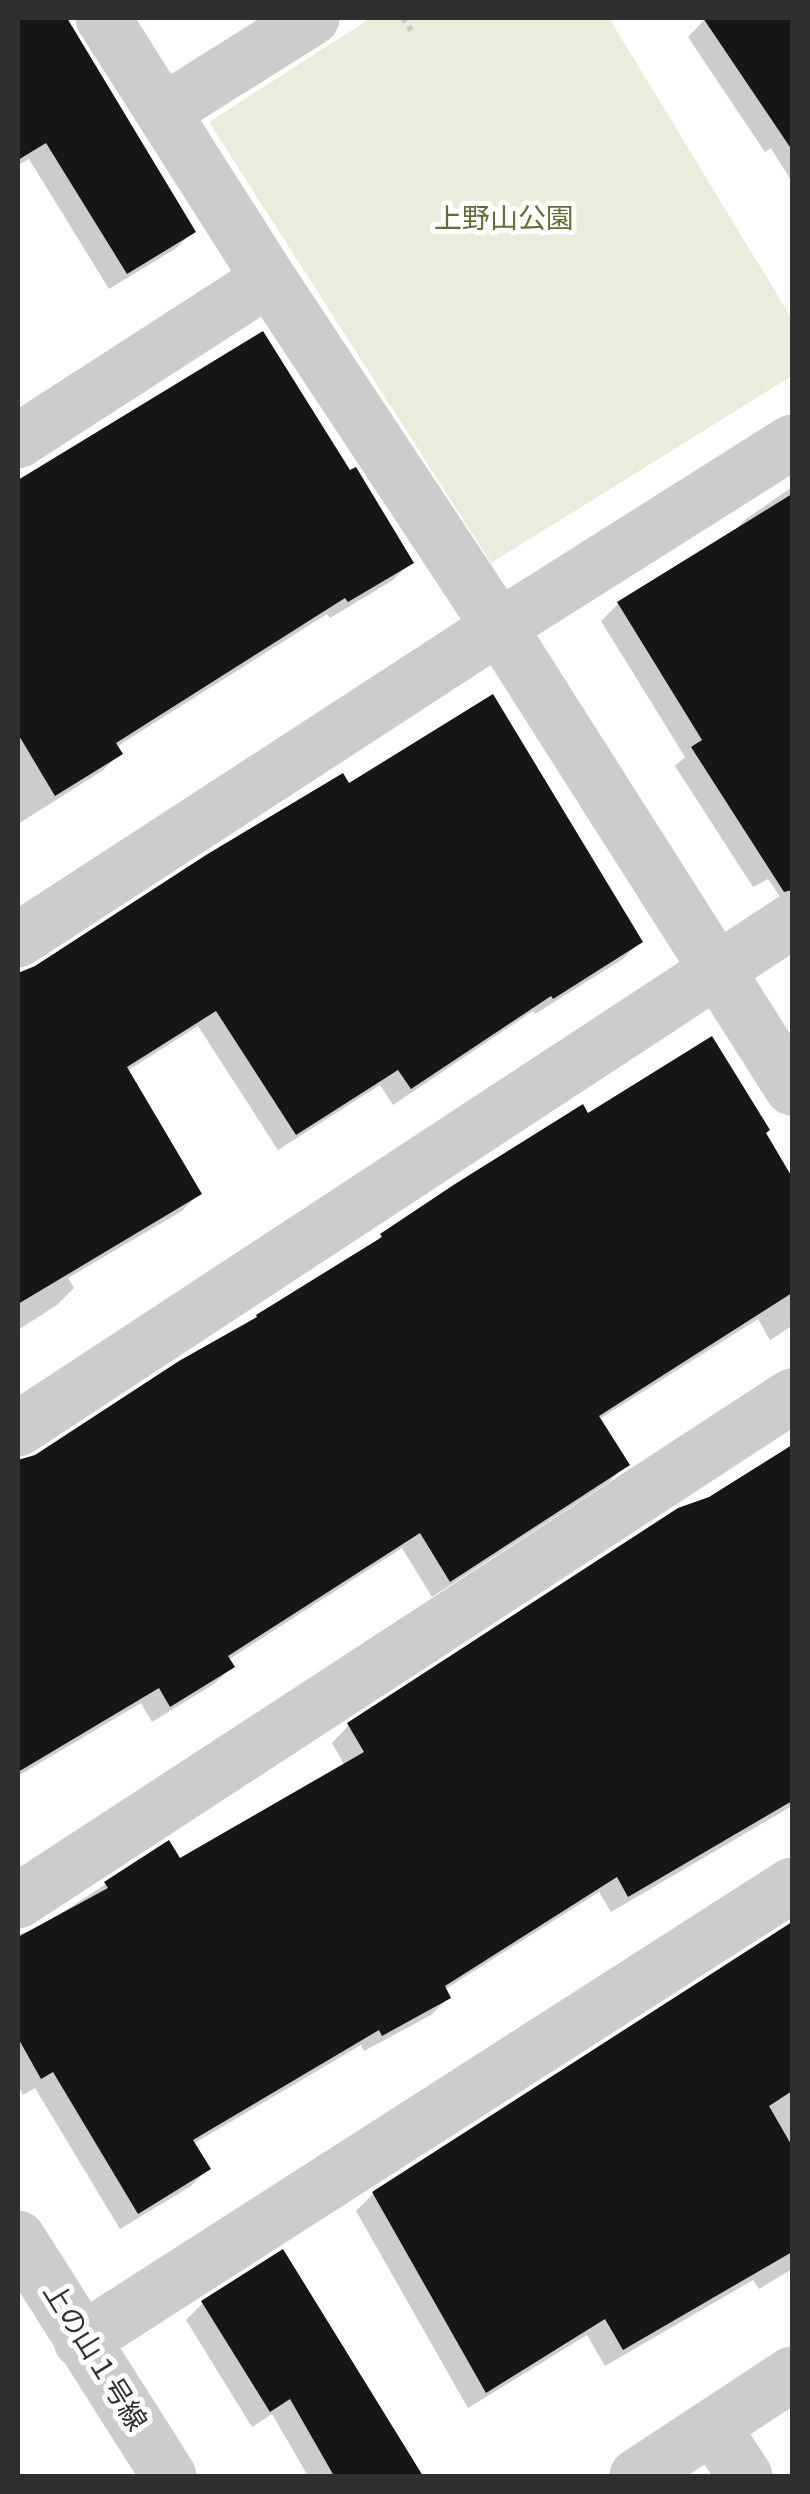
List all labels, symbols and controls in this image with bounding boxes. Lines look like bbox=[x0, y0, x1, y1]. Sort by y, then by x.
park label: 上野山公園 bbox=[434, 204, 574, 238]
street label: 上の山１号線 bbox=[34, 2278, 152, 2438]

